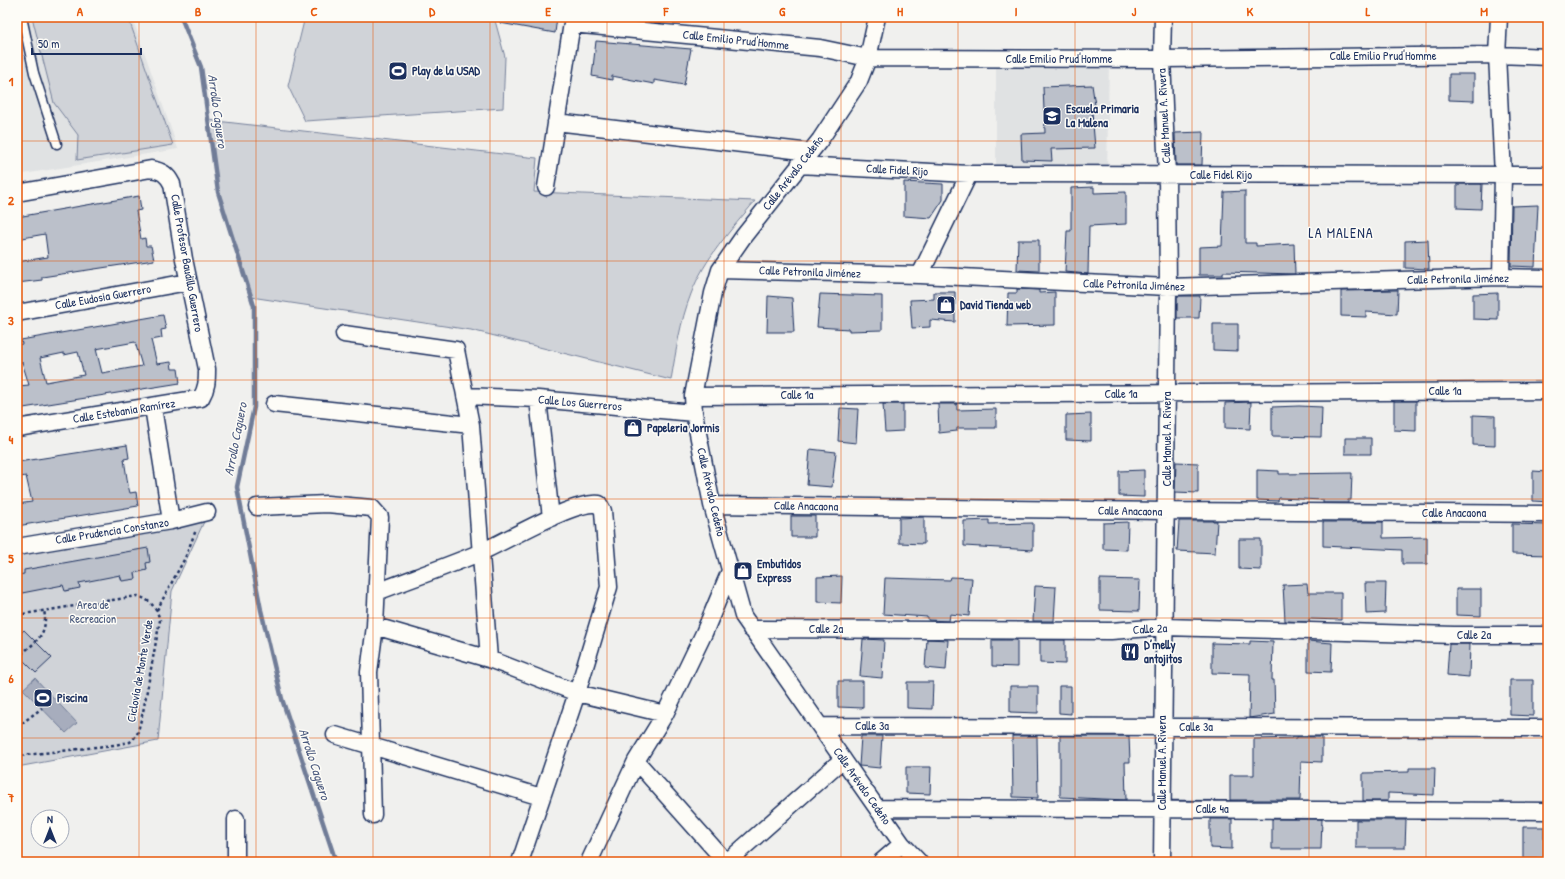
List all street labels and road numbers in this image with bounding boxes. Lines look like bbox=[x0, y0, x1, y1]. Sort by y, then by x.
street label: Calle Emilio Prud'Homme bbox=[682, 25, 790, 54]
street label: Calle Emilio Prud'Homme bbox=[1329, 47, 1437, 64]
street label: Calle Emilio Prud'Homme bbox=[1005, 50, 1113, 67]
street label: Calle Manuel A. Rivera bbox=[1153, 68, 1174, 164]
street label: Calle Arévalo Cedeño bbox=[758, 132, 827, 214]
street label: Calle Fidel Rijo bbox=[865, 159, 929, 180]
street label: Calle Fidel Rijo bbox=[1190, 166, 1252, 183]
street label: Calle Profesor Baudillo Guerrero bbox=[167, 193, 208, 333]
street label: Calle Petronila Jiménez bbox=[759, 261, 861, 282]
street label: Calle Petronila Jiménez bbox=[1407, 269, 1509, 288]
street label: Calle Petronila Jiménez bbox=[1083, 274, 1185, 295]
street label: Calle Eudosia Guerrero bbox=[54, 280, 152, 313]
street label: Calle 1a bbox=[1428, 382, 1462, 399]
street label: Calle 1a bbox=[1104, 385, 1138, 402]
street label: Calle 1a bbox=[780, 386, 814, 403]
street label: Calle Los Guerreros bbox=[537, 390, 623, 415]
street label: Calle Manuel A. Rivera bbox=[1158, 391, 1175, 487]
street label: Calle Estebania Ramírez bbox=[71, 394, 176, 427]
street label: Calle Arévalo Cedeño bbox=[693, 446, 730, 538]
street label: Calle Anacaona bbox=[774, 496, 839, 515]
street label: Calle Anacaona bbox=[1098, 501, 1163, 520]
street label: Calle Anacaona bbox=[1422, 504, 1486, 521]
street label: Calle Prudencia Constanzo bbox=[54, 513, 170, 548]
street label: Ciclovía de Monte Verde bbox=[122, 618, 157, 723]
street label: Calle 2a bbox=[1132, 619, 1168, 638]
street label: Calle 2a bbox=[809, 620, 843, 637]
street label: Calle 2a bbox=[1457, 626, 1491, 643]
street label: Calle Manuel A. Rivera bbox=[1153, 715, 1170, 811]
street label: Calle 3a bbox=[855, 717, 889, 734]
street label: Calle 3a bbox=[1179, 718, 1213, 735]
street label: Calle Arévalo Cedeño bbox=[829, 744, 895, 828]
street label: Calle 4a bbox=[1195, 800, 1229, 817]

